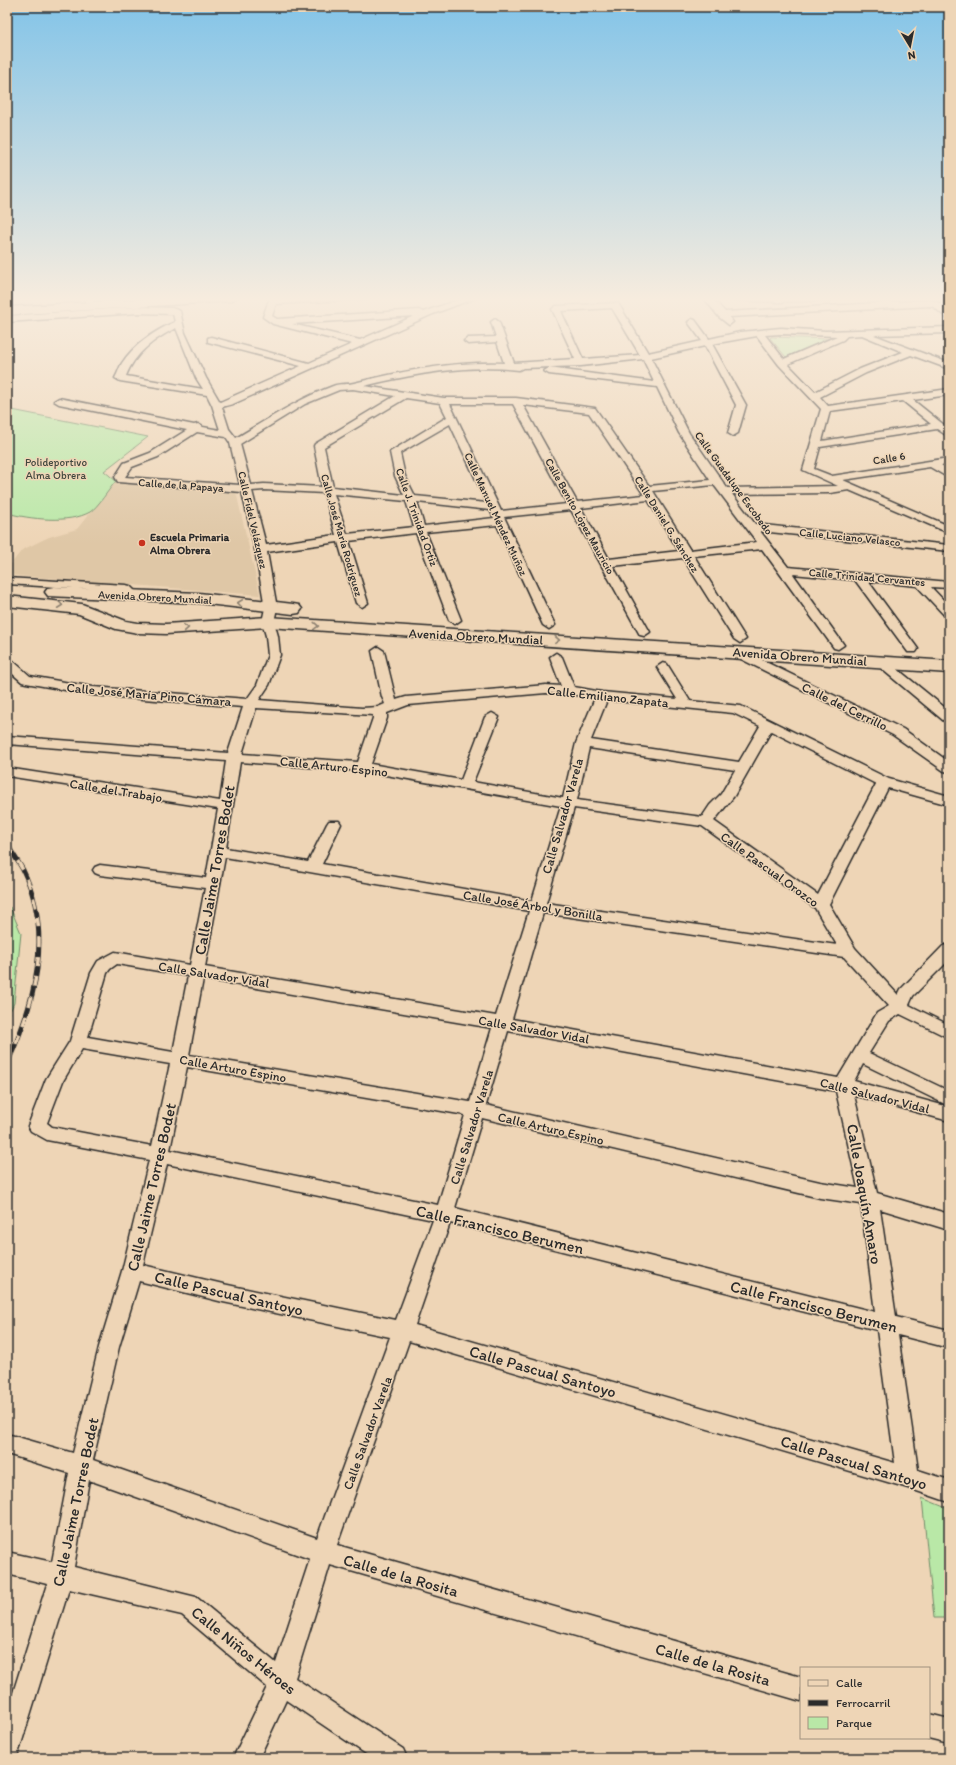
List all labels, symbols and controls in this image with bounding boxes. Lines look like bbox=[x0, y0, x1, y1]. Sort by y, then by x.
north arrow bbox=[890, 26, 930, 66]
text: N bbox=[907, 48, 916, 62]
street label: Calle Guadalupe Escobedo bbox=[692, 429, 776, 538]
street label: Calle 6 bbox=[872, 450, 906, 467]
street label: Calle Manuel Méndez Muñoz bbox=[461, 451, 530, 578]
park label: Polideportivo Alma Obrera bbox=[25, 456, 87, 482]
street label: Calle Benito López Mauricio bbox=[542, 456, 617, 577]
street label: Calle J. Trinidad Ortiz bbox=[393, 466, 440, 568]
street label: Calle Fidel Velázquez bbox=[235, 470, 270, 570]
street label: Calle José María Rodríguez bbox=[318, 472, 365, 598]
street label: Calle Daniel G. Sánchez bbox=[632, 474, 702, 575]
street label: Calle de la Papaya bbox=[138, 476, 224, 495]
street label: Calle Luciano Velasco bbox=[799, 526, 902, 549]
place label: Escuela Primaria Alma Obrera bbox=[149, 531, 229, 557]
marker: Escuela Primaria Alma Obrera bbox=[137, 538, 147, 548]
street label: Calle Trinidad Cervantes bbox=[808, 566, 926, 589]
street label: Avenida Obrero Mundial bbox=[98, 588, 212, 607]
one-way arrow bbox=[237, 599, 243, 608]
one-way arrow bbox=[57, 600, 63, 609]
one-way arrow bbox=[313, 621, 319, 630]
one-way arrow bbox=[183, 623, 189, 632]
street label: Avenida Obrero Mundial bbox=[408, 625, 544, 648]
one-way arrow bbox=[554, 636, 560, 645]
street label: Avenida Obrero Mundial bbox=[732, 644, 868, 669]
street label: Calle del Cerrillo bbox=[799, 679, 890, 734]
street label: Calle José María Pino Cámara bbox=[66, 680, 232, 709]
street label: Calle Emiliano Zapata bbox=[547, 683, 670, 710]
street label: Calle Arturo Espino bbox=[279, 753, 389, 780]
street label: Calle Salvador Varela bbox=[539, 756, 586, 876]
street label: Calle del Trabajo bbox=[69, 776, 164, 805]
street label: Calle Jaime Torres Bodet bbox=[190, 784, 239, 957]
street label: Calle Pascual Orozco bbox=[718, 829, 822, 910]
street label: Calle José Árbol y Bonilla bbox=[462, 887, 604, 924]
street label: Calle Salvador Vidal bbox=[157, 958, 271, 991]
street label: Calle Salvador Vidal bbox=[477, 1012, 591, 1047]
street label: Calle Arturo Espino bbox=[178, 1052, 288, 1085]
street label: Calle Salvador Varela bbox=[447, 1067, 496, 1187]
street label: Calle Salvador Vidal bbox=[819, 1075, 931, 1116]
street label: Calle Jaime Torres Bodet bbox=[123, 1101, 180, 1273]
street label: Calle Arturo Espino bbox=[496, 1109, 606, 1148]
street label: Calle Joaquín Amaro bbox=[843, 1122, 886, 1266]
street label: Calle Francisco Berumen bbox=[414, 1201, 586, 1258]
street label: Calle Pascual Santoyo bbox=[153, 1267, 305, 1320]
street label: Calle Francisco Berumen bbox=[728, 1276, 899, 1336]
street label: Calle Pascual Santoyo bbox=[467, 1341, 619, 1402]
street label: Calle Salvador Varela bbox=[340, 1374, 395, 1492]
street label: Calle Jaime Torres Bodet bbox=[48, 1416, 103, 1588]
street label: Calle Pascual Santoyo bbox=[778, 1431, 929, 1494]
street label: Calle de la Rosita bbox=[341, 1550, 461, 1601]
street label: Calle Niños Héroes bbox=[187, 1602, 300, 1699]
street label: Calle de la Rosita bbox=[653, 1639, 773, 1690]
legend bbox=[800, 1667, 930, 1739]
text: Calle bbox=[836, 1676, 863, 1690]
text: Ferrocarril bbox=[836, 1696, 891, 1710]
text: Parque bbox=[836, 1716, 872, 1730]

